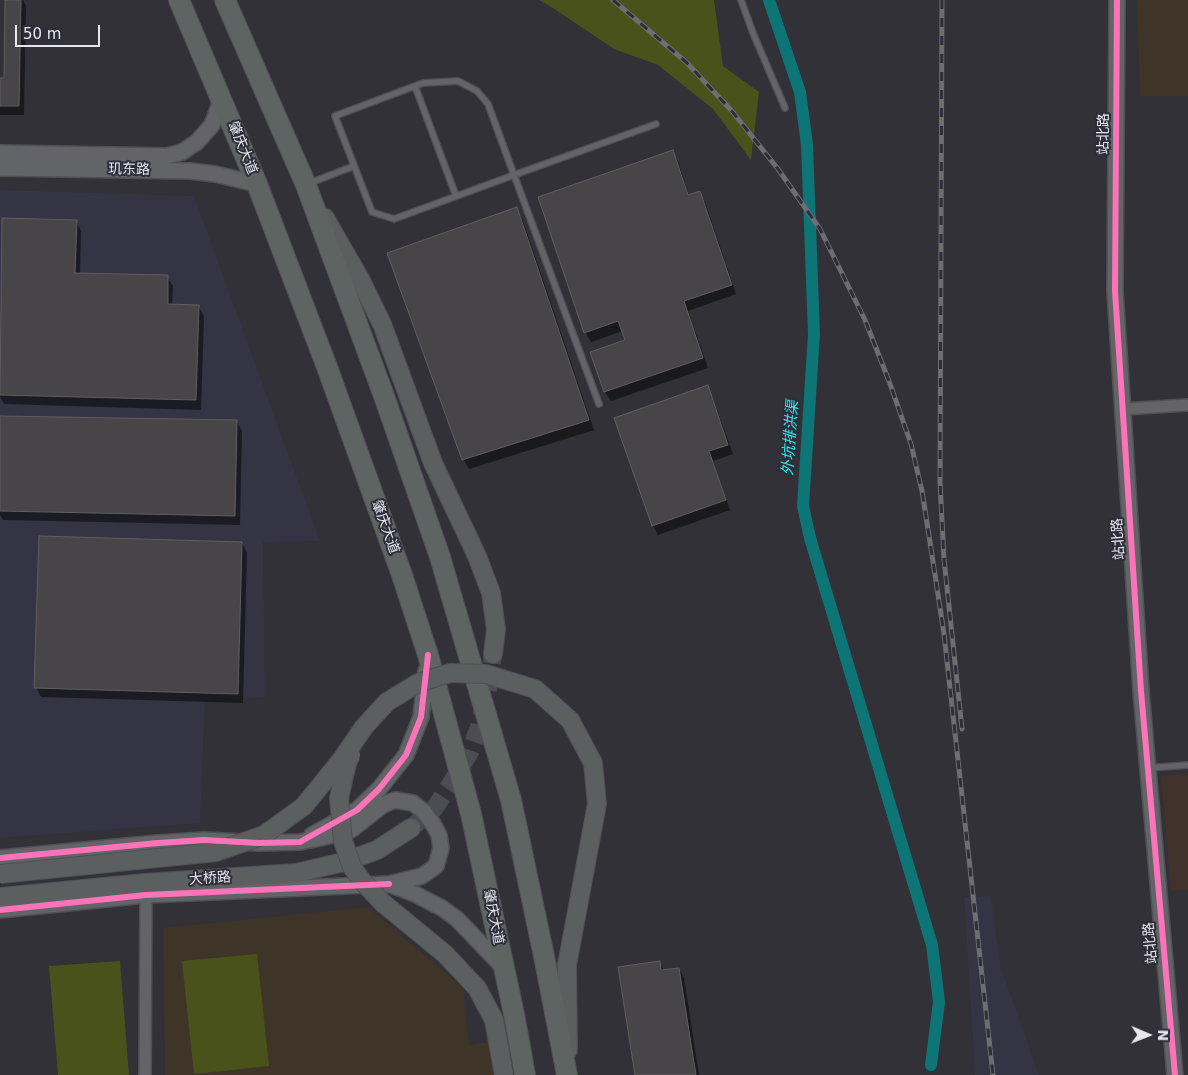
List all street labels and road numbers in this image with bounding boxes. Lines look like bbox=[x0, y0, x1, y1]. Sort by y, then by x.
street label: 站北路 bbox=[1096, 113, 1112, 155]
street label: 肇庆大道 bbox=[224, 119, 260, 177]
street label: 玑东路 bbox=[108, 161, 150, 179]
street label: 肇庆大道 bbox=[368, 498, 402, 556]
street label: 站北路 bbox=[1109, 517, 1129, 561]
street label: 大桥路 bbox=[188, 869, 232, 889]
street label: 肇庆大道 bbox=[479, 888, 507, 946]
street label: 站北路 bbox=[1141, 921, 1161, 965]

